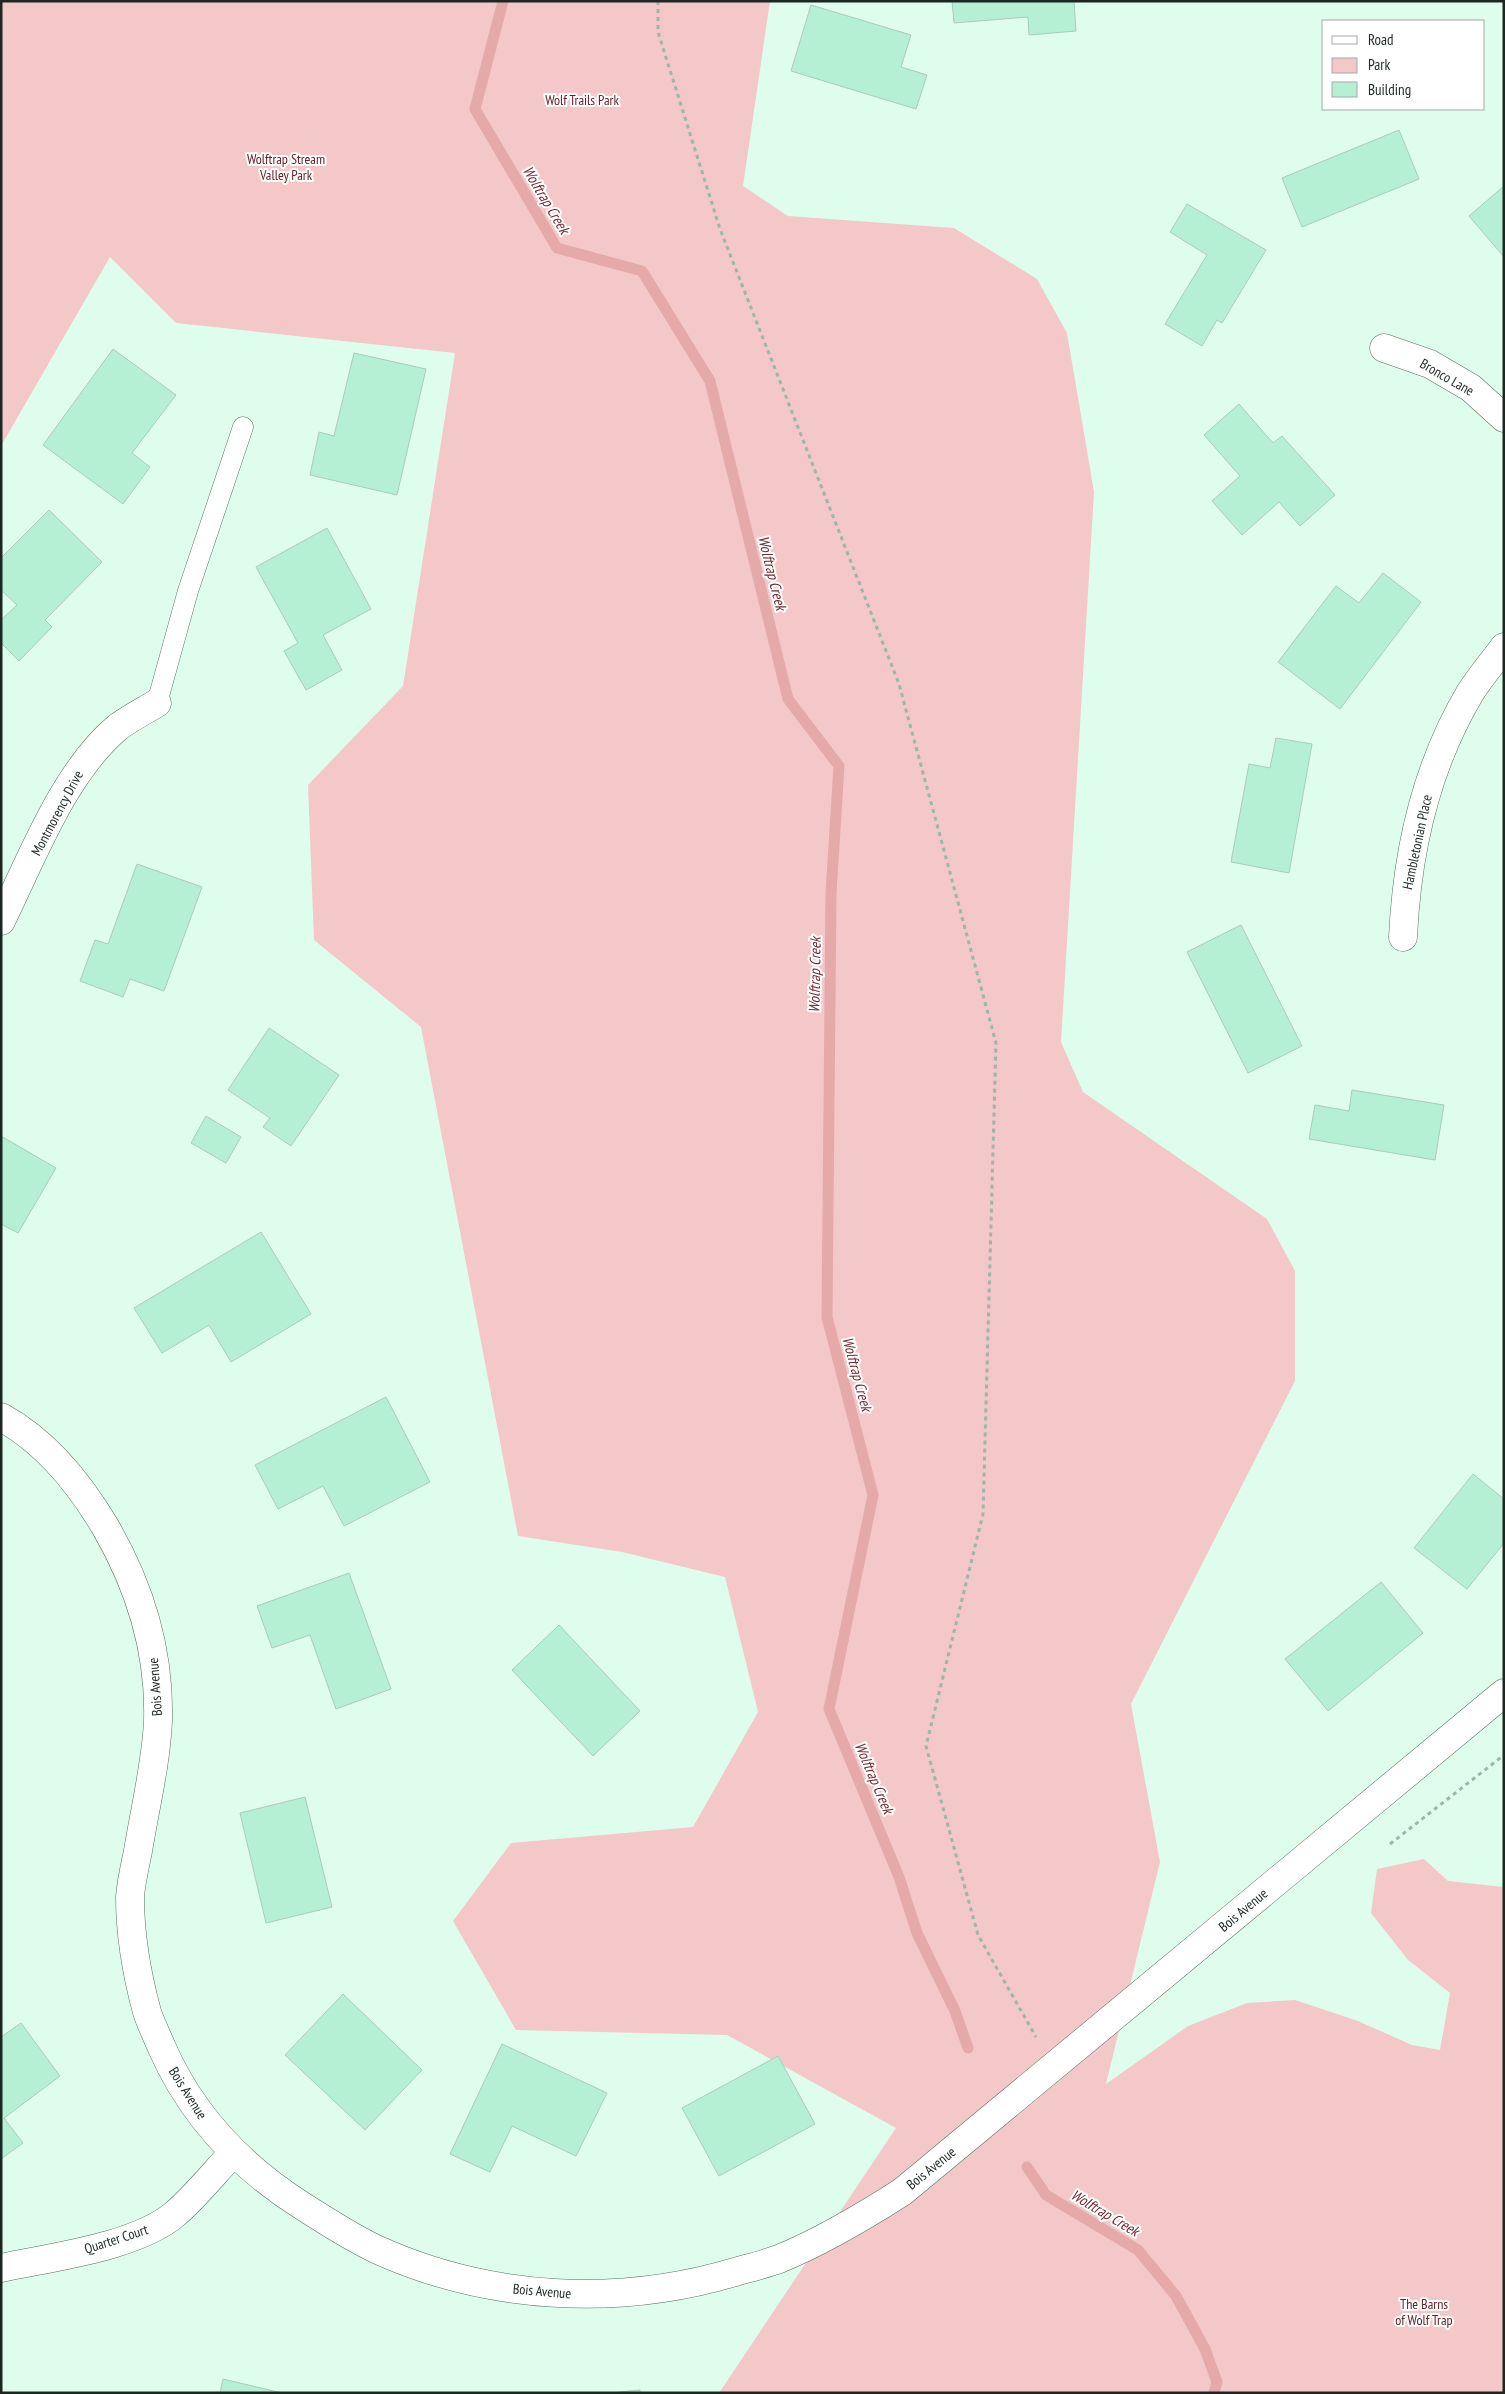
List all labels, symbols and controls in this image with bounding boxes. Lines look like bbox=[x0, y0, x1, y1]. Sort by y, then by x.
legend bbox=[1322, 20, 1485, 110]
text: Road bbox=[1368, 30, 1394, 49]
text: Park bbox=[1368, 55, 1390, 74]
text: Building bbox=[1368, 80, 1411, 99]
park label: Wolf Trails Park bbox=[545, 91, 619, 109]
park label: Wolftrap Stream Valley Park bbox=[247, 150, 325, 184]
water label: Wolftrap Creek bbox=[519, 162, 575, 239]
street label: Bronco Lane bbox=[1417, 354, 1477, 400]
water label: Wolftrap Creek bbox=[754, 534, 791, 614]
street label: Montmorency Drive bbox=[27, 767, 87, 859]
street label: Hambletonian Place bbox=[1398, 793, 1436, 891]
water label: Wolftrap Creek bbox=[804, 935, 825, 1013]
water label: Wolftrap Creek bbox=[838, 1335, 877, 1415]
street label: Bois Avenue bbox=[144, 1657, 166, 1717]
water label: Wolftrap Creek bbox=[851, 1739, 899, 1819]
street label: Bois Avenue bbox=[1215, 1884, 1271, 1936]
street label: Bois Avenue bbox=[165, 2063, 211, 2123]
street label: Bois Avenue bbox=[903, 2142, 960, 2193]
water label: Wolftrap Creek bbox=[1068, 2185, 1145, 2241]
street label: Quarter Court bbox=[82, 2220, 150, 2258]
street label: Bois Avenue bbox=[512, 2279, 572, 2303]
park label: The Barns of Wolf Trap bbox=[1395, 2295, 1453, 2329]

